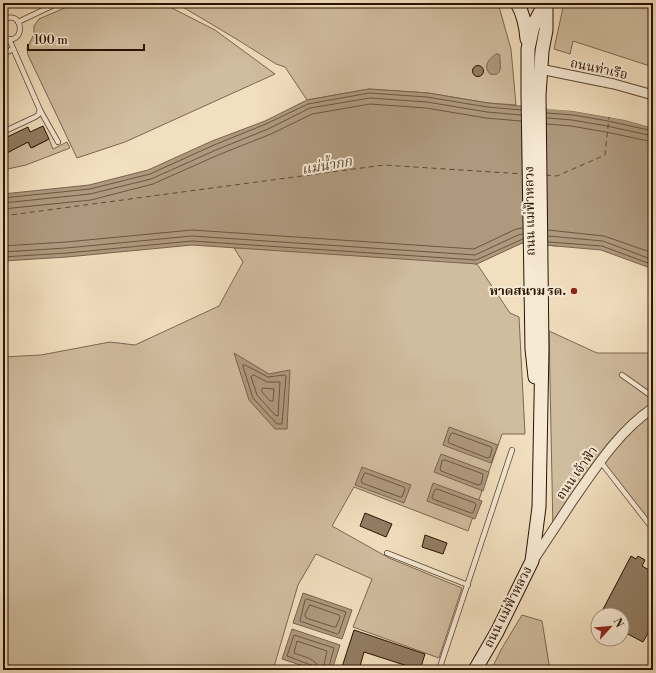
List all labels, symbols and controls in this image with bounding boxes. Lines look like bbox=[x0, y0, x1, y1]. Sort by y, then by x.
scale bar bbox=[28, 26, 144, 52]
text: 100 m bbox=[34, 33, 68, 48]
street label: ถนนท่าเรือ bbox=[569, 55, 629, 83]
water label: แม่น้ำกก bbox=[300, 151, 354, 179]
street label: ถนน แม่ฟ้าหลวง bbox=[521, 166, 539, 256]
place label: หาดสนาม รด. bbox=[489, 283, 566, 299]
marker: หาดสนาม รด. bbox=[569, 286, 579, 296]
street label: ถนน เจ้าฟ้า bbox=[553, 443, 601, 503]
street label: ถนน แม่ฟ้าหลวง bbox=[481, 563, 535, 651]
north arrow bbox=[590, 607, 630, 647]
text: N bbox=[610, 616, 626, 630]

